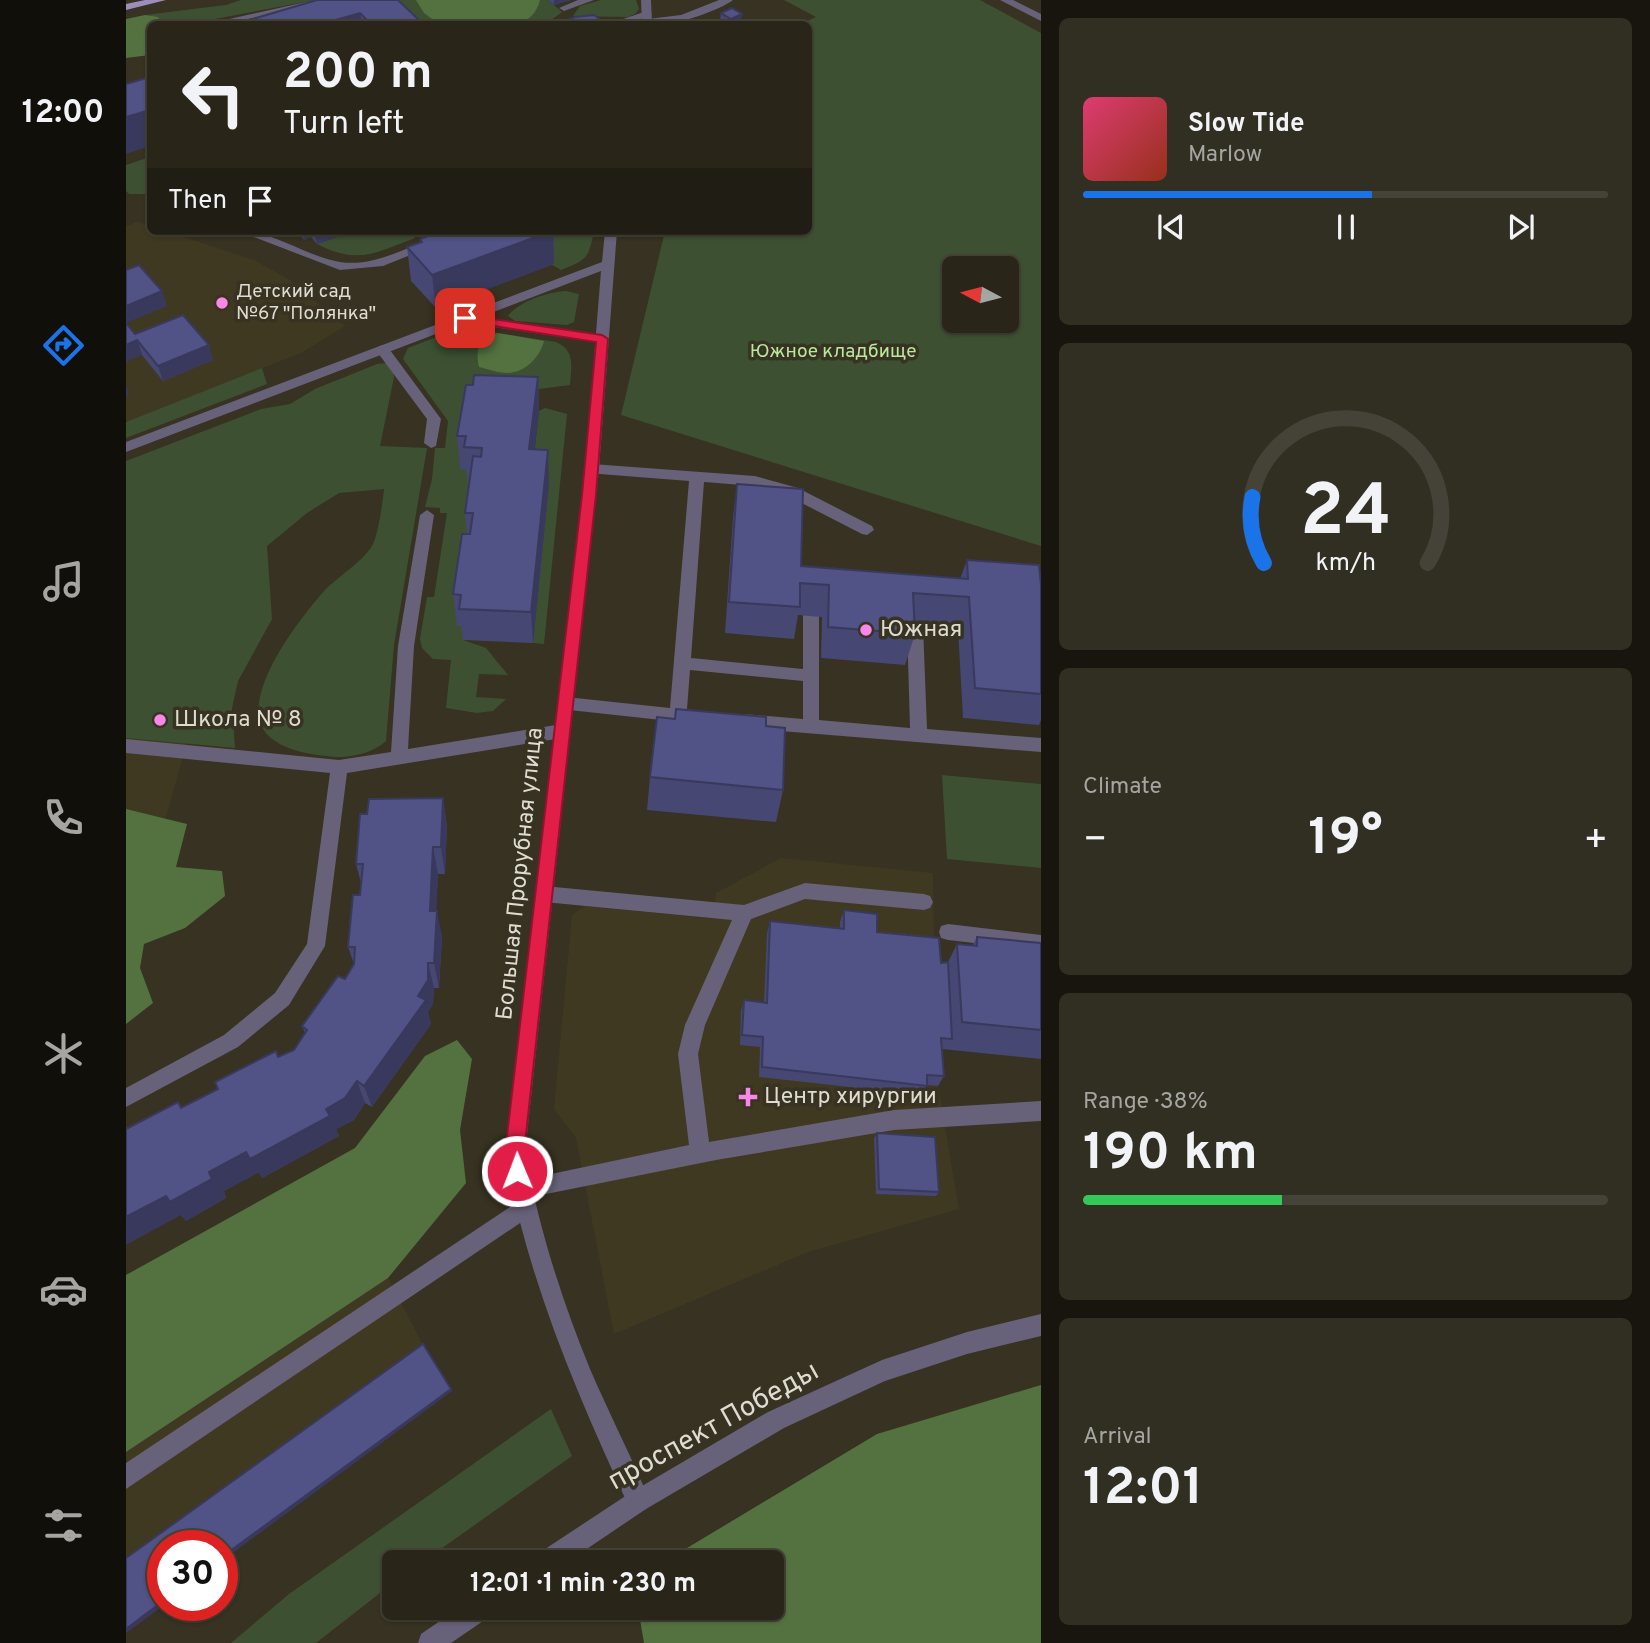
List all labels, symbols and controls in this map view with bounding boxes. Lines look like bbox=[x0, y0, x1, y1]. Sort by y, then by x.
text: 200 m bbox=[283, 44, 433, 106]
icon: left bbox=[168, 49, 259, 140]
text: 12:00 bbox=[22, 94, 104, 134]
text: Turn left bbox=[283, 105, 404, 145]
text: Slow Tide bbox=[1188, 108, 1305, 141]
text: Marlow bbox=[1188, 141, 1262, 170]
icon: arrive bbox=[241, 182, 279, 220]
text: Then bbox=[168, 185, 227, 218]
icon: previous bbox=[1152, 208, 1190, 246]
icon: pause bbox=[1327, 208, 1365, 246]
icon: next bbox=[1502, 208, 1540, 246]
north arrow bbox=[942, 256, 1018, 332]
map controls bbox=[942, 256, 1019, 333]
place label: Детский сад №67 "Полянка" bbox=[236, 280, 376, 326]
pin bbox=[435, 288, 495, 348]
marker: Детский сад №67 "Полянка" bbox=[214, 295, 230, 311]
icon: arrive bbox=[446, 299, 484, 337]
icon: directions bbox=[39, 321, 88, 370]
park label: Южное кладбище bbox=[750, 340, 916, 364]
text: 24 bbox=[1300, 469, 1391, 561]
text: km/h bbox=[1315, 547, 1376, 579]
icon: music bbox=[39, 557, 88, 606]
place label: Южная bbox=[880, 616, 962, 645]
marker: Южная bbox=[858, 622, 874, 638]
place label: Школа № 8 bbox=[174, 706, 302, 735]
marker: Школа № 8 bbox=[152, 712, 168, 728]
street label: Большая Прорубная улица bbox=[491, 726, 551, 1022]
text: Climate bbox=[1083, 773, 1162, 802]
icon: phone bbox=[39, 793, 88, 842]
text: 19° bbox=[1308, 807, 1383, 873]
text: − bbox=[1083, 817, 1108, 866]
text: + bbox=[1583, 817, 1608, 866]
icon: climate bbox=[39, 1029, 88, 1078]
place label: Центр хирургии bbox=[764, 1083, 937, 1112]
marker: Центр хирургии bbox=[738, 1087, 758, 1107]
text: Range · 38% bbox=[1083, 1088, 1208, 1117]
text: 190 km bbox=[1083, 1122, 1258, 1188]
position arrow bbox=[480, 1134, 554, 1208]
icon: car bbox=[39, 1265, 88, 1314]
street label: проспект Победы bbox=[602, 1354, 826, 1500]
text: Arrival bbox=[1083, 1423, 1152, 1452]
text: 12:01 bbox=[1083, 1457, 1203, 1523]
icon: filters bbox=[39, 1501, 88, 1550]
speed limit sign: 30 bbox=[147, 1530, 238, 1621]
text: 12:01 · 1 min · 230 m bbox=[470, 1568, 696, 1601]

